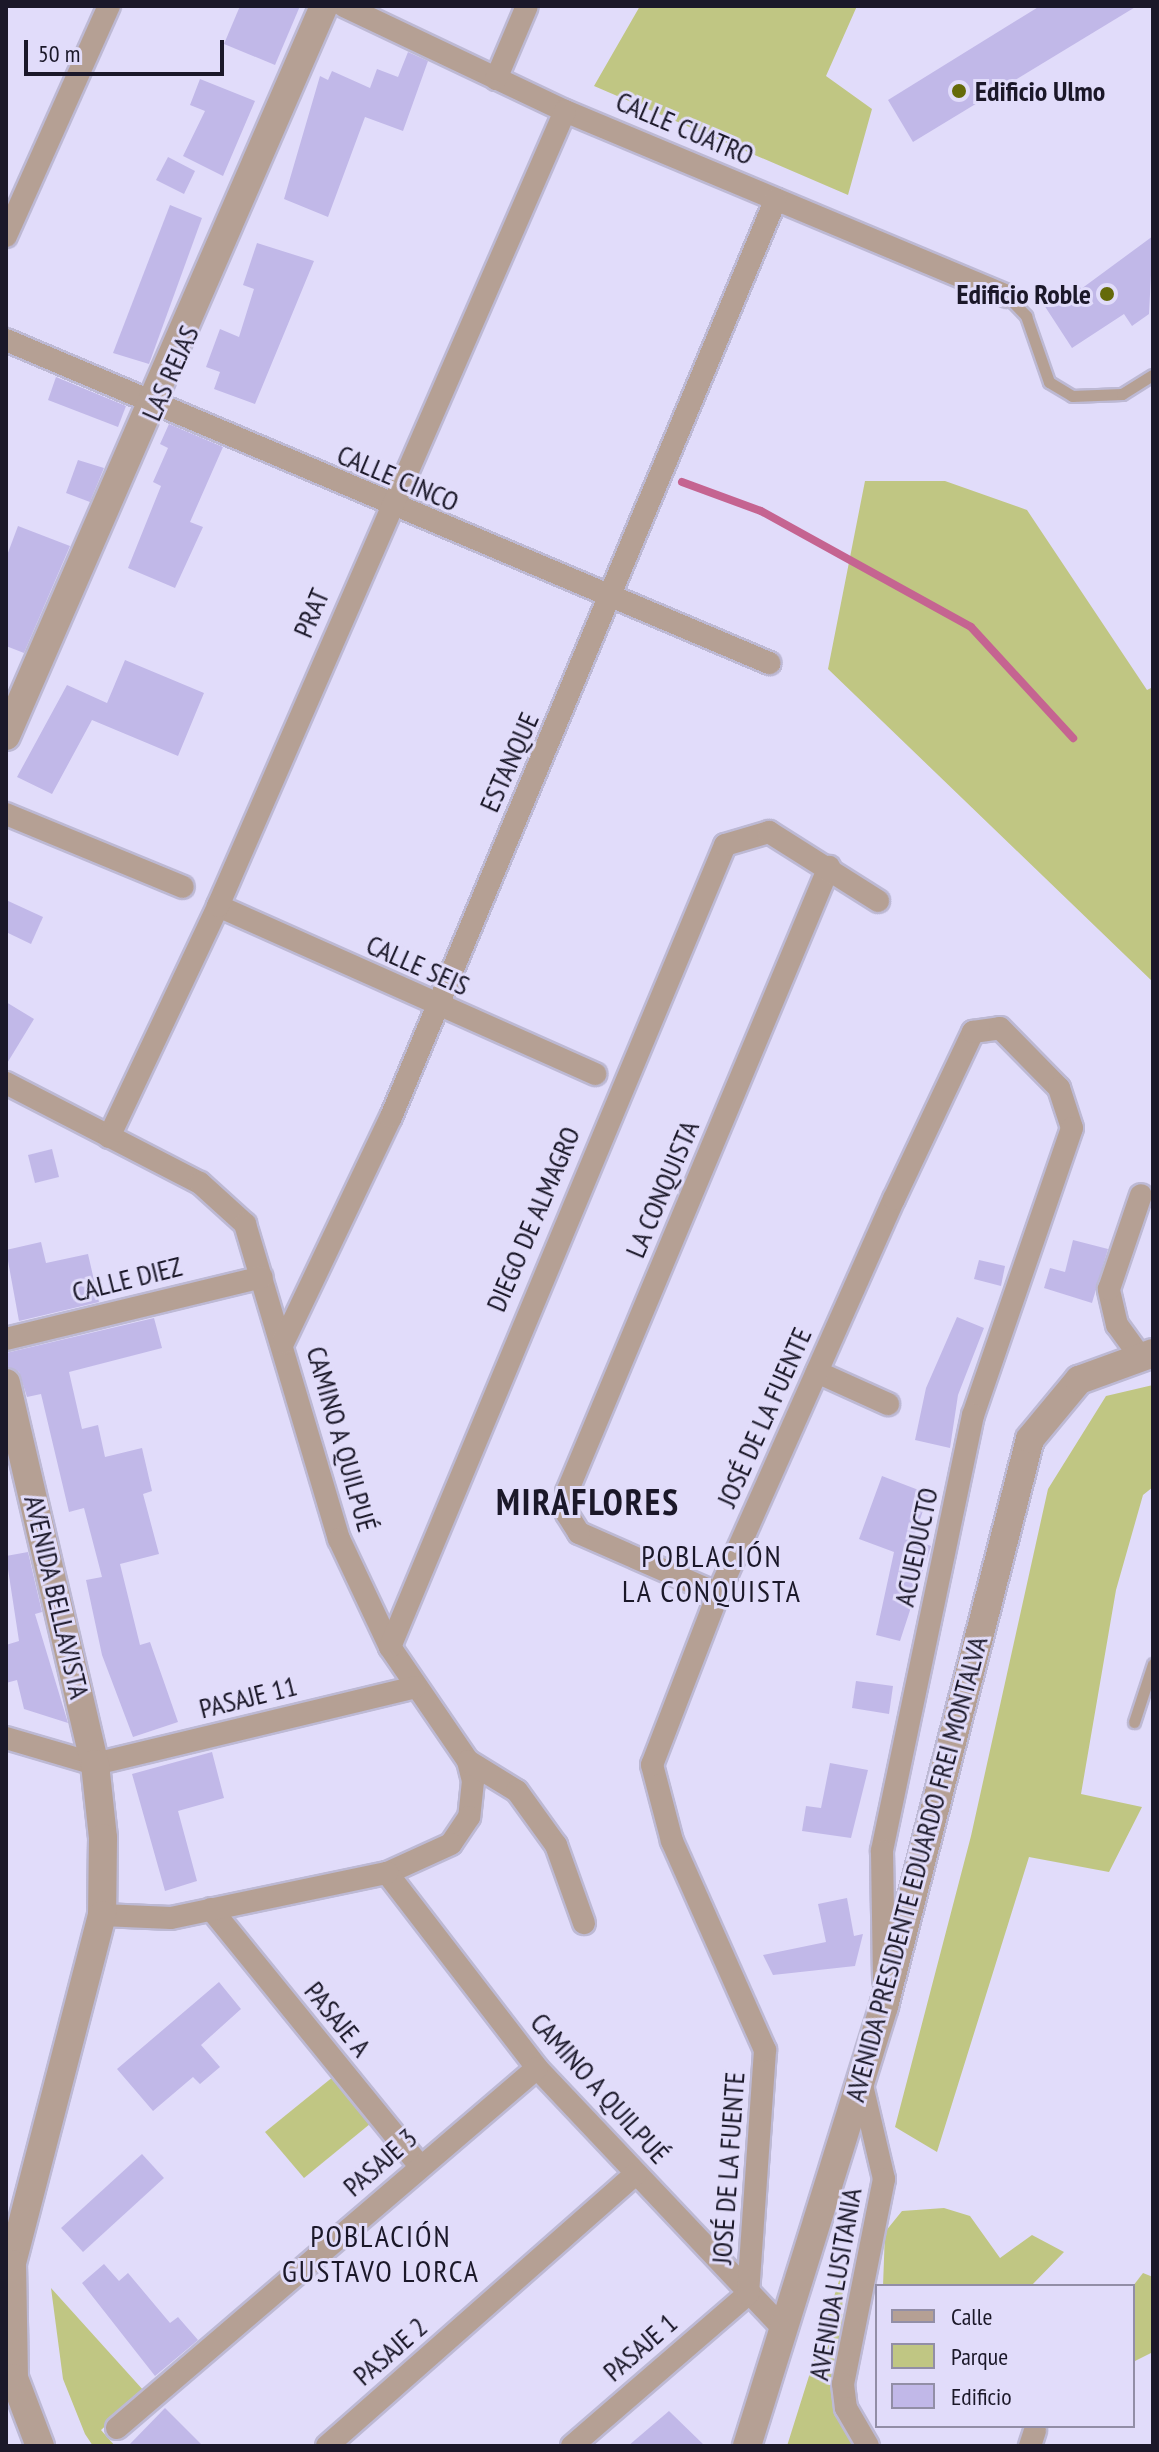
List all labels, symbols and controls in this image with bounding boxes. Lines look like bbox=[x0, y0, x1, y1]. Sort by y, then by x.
scale bar bbox=[28, 24, 228, 74]
text: 50 m bbox=[38, 38, 80, 69]
place label: Edificio Ulmo bbox=[975, 74, 1105, 108]
marker: Edificio Ulmo bbox=[950, 82, 968, 100]
street label: CALLE CUATRO bbox=[611, 84, 759, 172]
place label: Edificio Roble bbox=[956, 277, 1091, 311]
marker: Edificio Roble bbox=[1098, 285, 1116, 303]
street label: LAS REJAS bbox=[134, 320, 206, 426]
street label: CALLE CINCO bbox=[332, 437, 464, 519]
street label: PRAT bbox=[286, 584, 336, 642]
street label: ESTANQUE bbox=[472, 707, 546, 817]
street label: CALLE SEIS bbox=[361, 927, 475, 1003]
street label: LA CONQUISTA bbox=[618, 1115, 706, 1263]
street label: DIEGO DE ALMAGRO bbox=[479, 1121, 587, 1317]
street label: CALLE DIEZ bbox=[69, 1249, 185, 1309]
street label: JOSÉ DE LA FUENTE bbox=[709, 1322, 819, 1512]
street label: CAMINO A QUILPUÉ bbox=[299, 1342, 385, 1536]
district label: MIRAFLORES bbox=[496, 1480, 680, 1524]
street label: ACUEDUCTO bbox=[887, 1485, 945, 1609]
street label: AVENIDA BELLAVISTA bbox=[17, 1492, 97, 1702]
district label: POBLACIÓN LA CONQUISTA bbox=[622, 1538, 802, 1608]
street label: AVENIDA PRESIDENTE EDUARDO FREI MONTALVA bbox=[838, 1632, 994, 2106]
street label: PASAJE 11 bbox=[196, 1669, 300, 1725]
street label: PASAJE A bbox=[297, 1974, 379, 2064]
street label: CAMINO A QUILPUÉ bbox=[523, 2005, 677, 2171]
street label: JOSÉ DE LA FUENTE bbox=[704, 2070, 752, 2266]
street label: PASAJE 3 bbox=[336, 2121, 424, 2203]
street label: AVENIDA LUSITANIA bbox=[801, 2185, 869, 2383]
district label: POBLACIÓN GUSTAVO LORCA bbox=[282, 2218, 480, 2288]
legend bbox=[875, 2284, 1135, 2428]
text: Calle bbox=[951, 2301, 992, 2332]
street label: PASAJE 1 bbox=[596, 2306, 684, 2388]
street label: PASAJE 2 bbox=[346, 2310, 434, 2392]
text: Parque bbox=[951, 2341, 1008, 2372]
text: Edificio bbox=[951, 2381, 1012, 2412]

